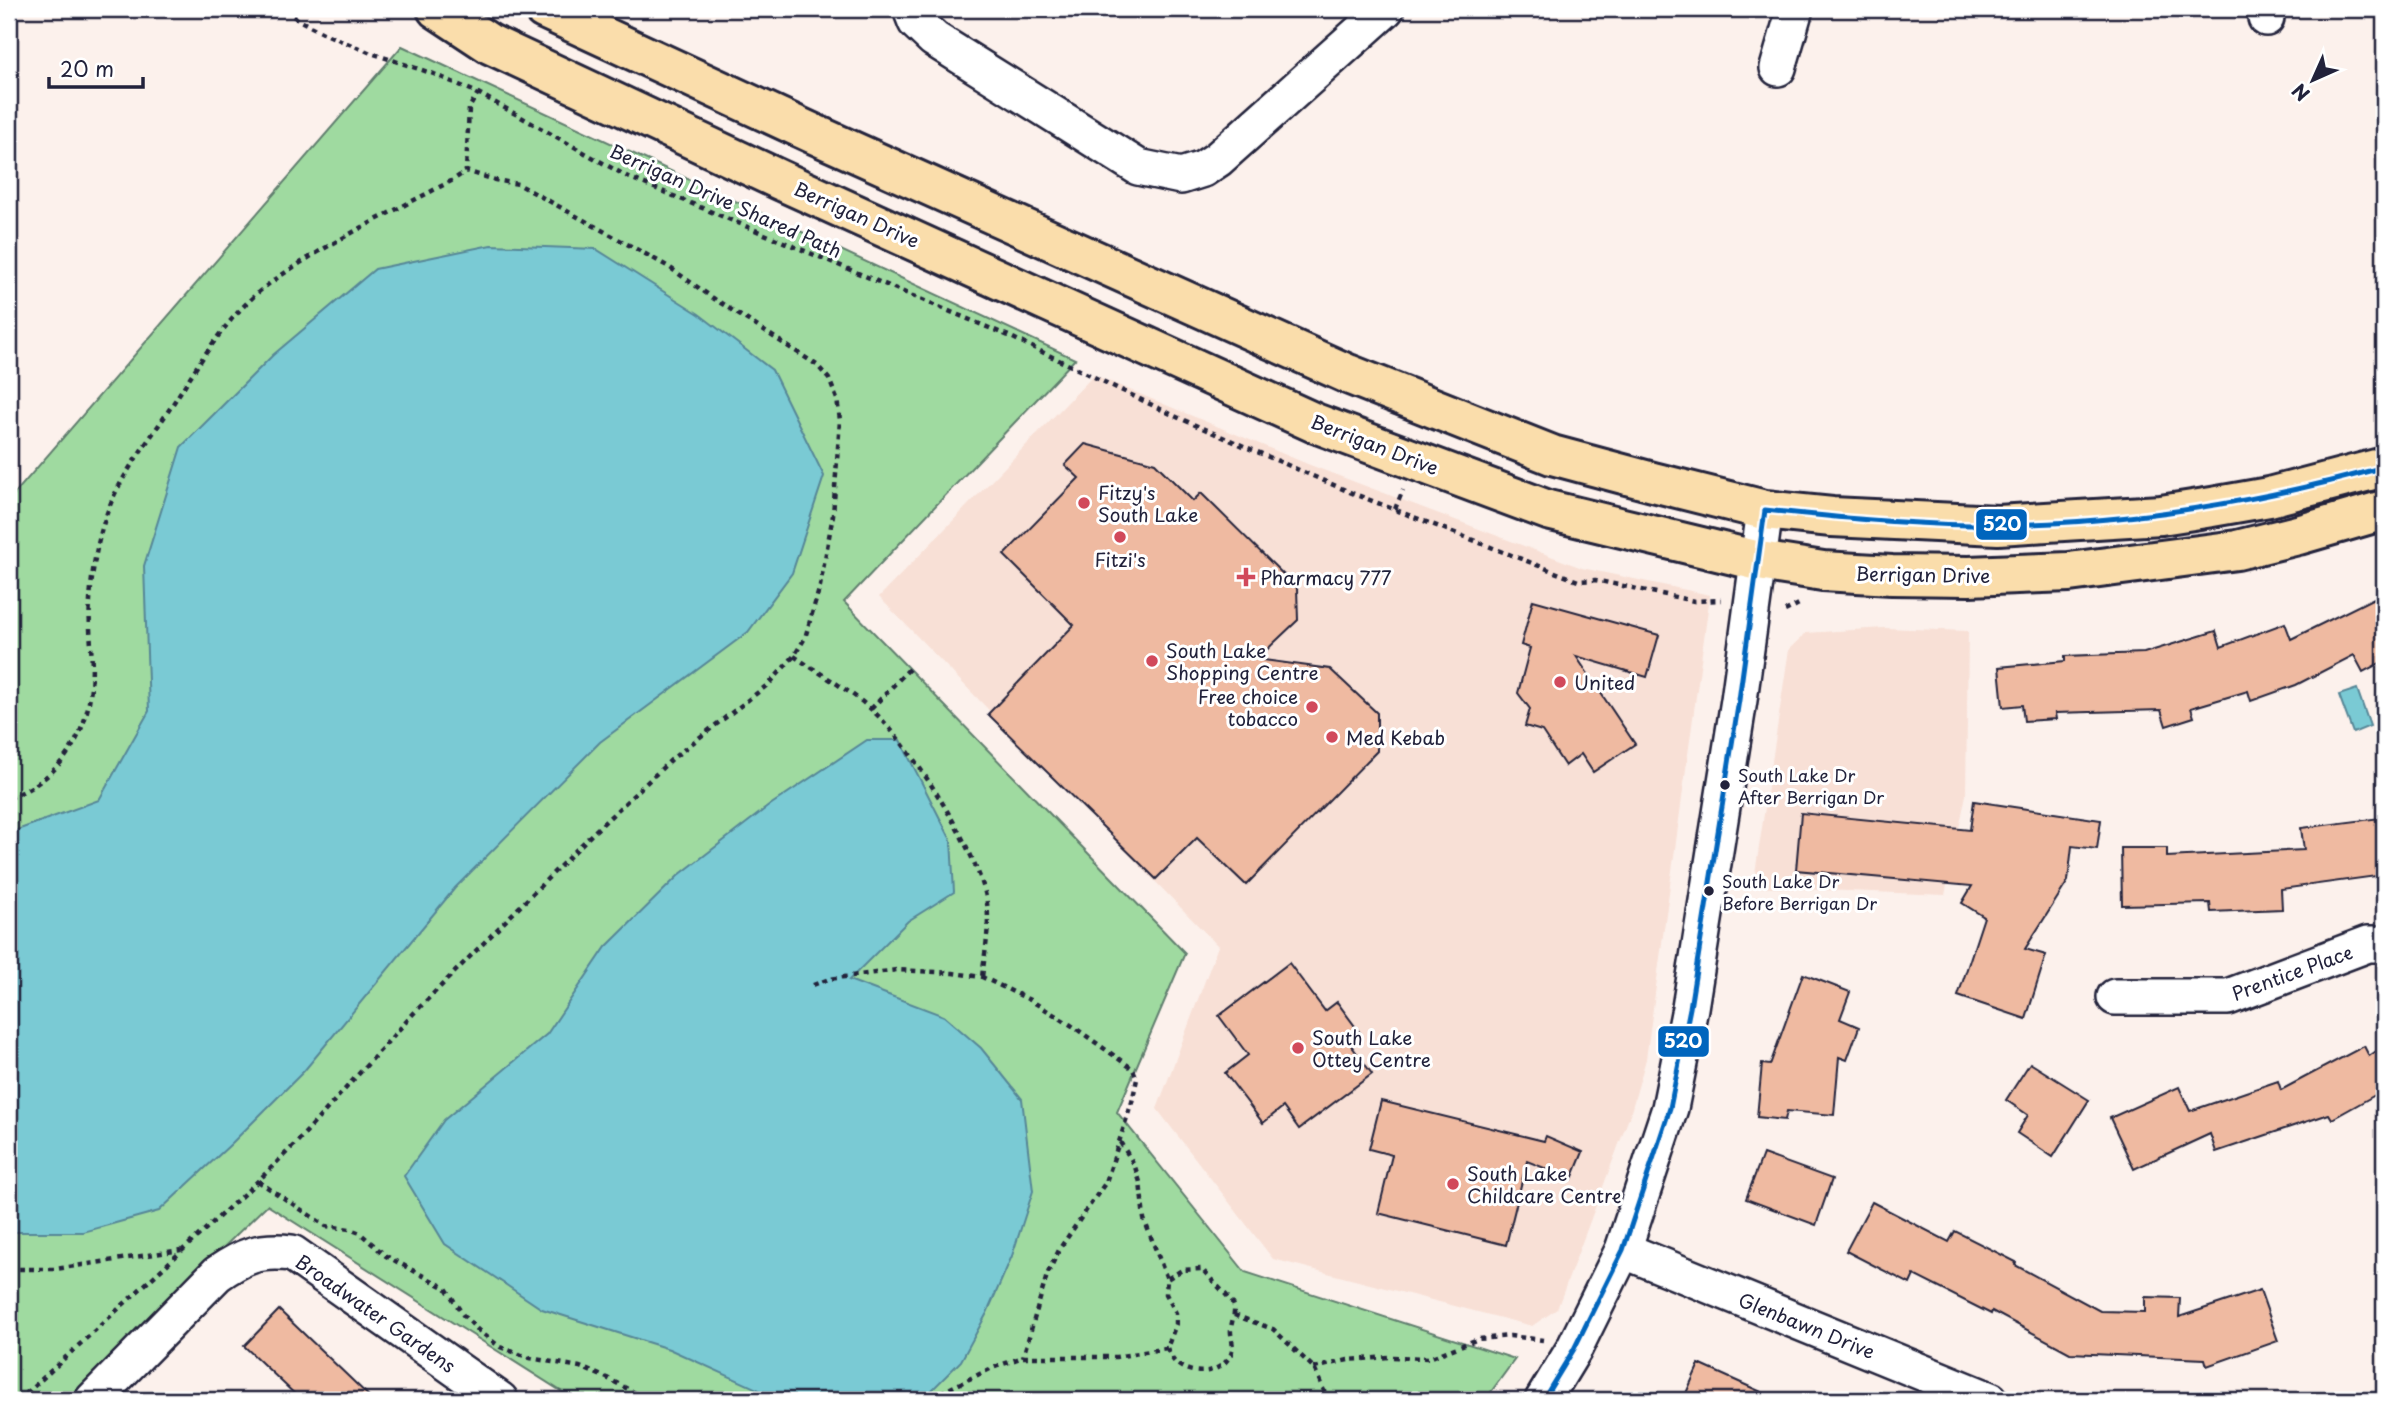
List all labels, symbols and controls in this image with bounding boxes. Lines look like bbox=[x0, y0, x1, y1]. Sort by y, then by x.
scale bar bbox=[49, 46, 144, 90]
north arrow bbox=[2278, 46, 2348, 116]
text: 20 m bbox=[60, 52, 114, 84]
text: N bbox=[2285, 78, 2315, 108]
street label: Berrigan Drive Shared Path bbox=[606, 136, 846, 264]
street label: Berrigan Drive bbox=[790, 174, 924, 254]
street label: Berrigan Drive bbox=[1307, 407, 1443, 481]
place label: Fitzy's South Lake bbox=[1098, 478, 1198, 528]
marker: Fitzy's South Lake bbox=[1076, 495, 1092, 511]
line badge: 520 bbox=[1975, 508, 2028, 541]
text: 520 bbox=[1983, 509, 2021, 537]
marker: Fitzi's bbox=[1112, 529, 1128, 545]
place label: Fitzi's bbox=[1094, 545, 1146, 573]
street label: Berrigan Drive bbox=[1856, 559, 1990, 589]
place label: Pharmacy 777 bbox=[1260, 563, 1392, 591]
marker: Pharmacy 777 bbox=[1238, 569, 1254, 585]
place label: South Lake Shopping Centre bbox=[1166, 636, 1319, 686]
marker: South Lake Shopping Centre bbox=[1144, 653, 1160, 669]
place label: United bbox=[1574, 668, 1635, 696]
marker: United bbox=[1552, 674, 1568, 690]
place label: Free choice tobacco bbox=[1198, 682, 1298, 732]
marker: Free choice tobacco bbox=[1304, 699, 1320, 715]
place label: Med Kebab bbox=[1346, 723, 1445, 751]
marker: Med Kebab bbox=[1324, 729, 1340, 745]
place label: South Lake Dr After Berrigan Dr bbox=[1738, 762, 1884, 810]
marker: South Lake Dr After Berrigan Dr bbox=[1718, 778, 1732, 792]
place label: South Lake Dr Before Berrigan Dr bbox=[1722, 868, 1877, 916]
marker: South Lake Dr Before Berrigan Dr bbox=[1702, 884, 1716, 898]
street label: Prentice Place bbox=[2228, 937, 2356, 1007]
place label: South Lake Ottey Centre bbox=[1312, 1023, 1431, 1073]
line badge: 520 bbox=[1657, 1025, 1710, 1058]
text: 520 bbox=[1664, 1026, 1702, 1054]
marker: South Lake Ottey Centre bbox=[1290, 1040, 1306, 1056]
place label: South Lake Childcare Centre bbox=[1467, 1159, 1621, 1209]
marker: South Lake Childcare Centre bbox=[1445, 1176, 1461, 1192]
street label: Broadwater Gardens bbox=[290, 1247, 462, 1379]
street label: Glenbawn Drive bbox=[1735, 1285, 1879, 1365]

